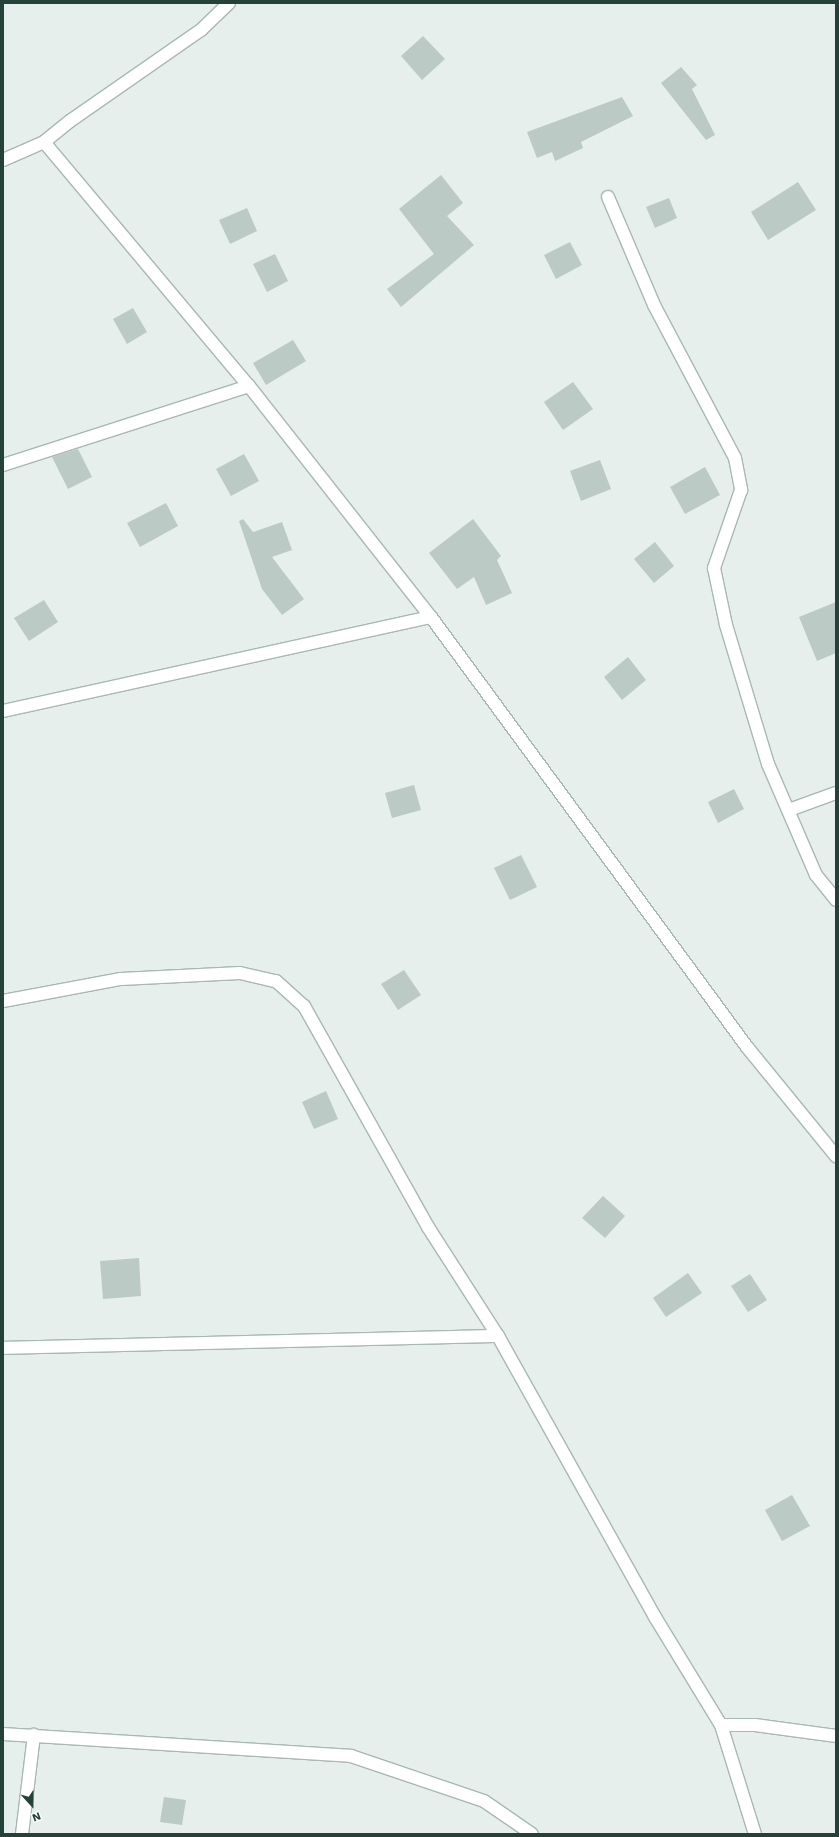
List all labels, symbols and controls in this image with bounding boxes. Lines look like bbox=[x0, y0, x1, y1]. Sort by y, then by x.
north arrow bbox=[12, 1785, 52, 1825]
text: N bbox=[30, 1809, 43, 1824]

